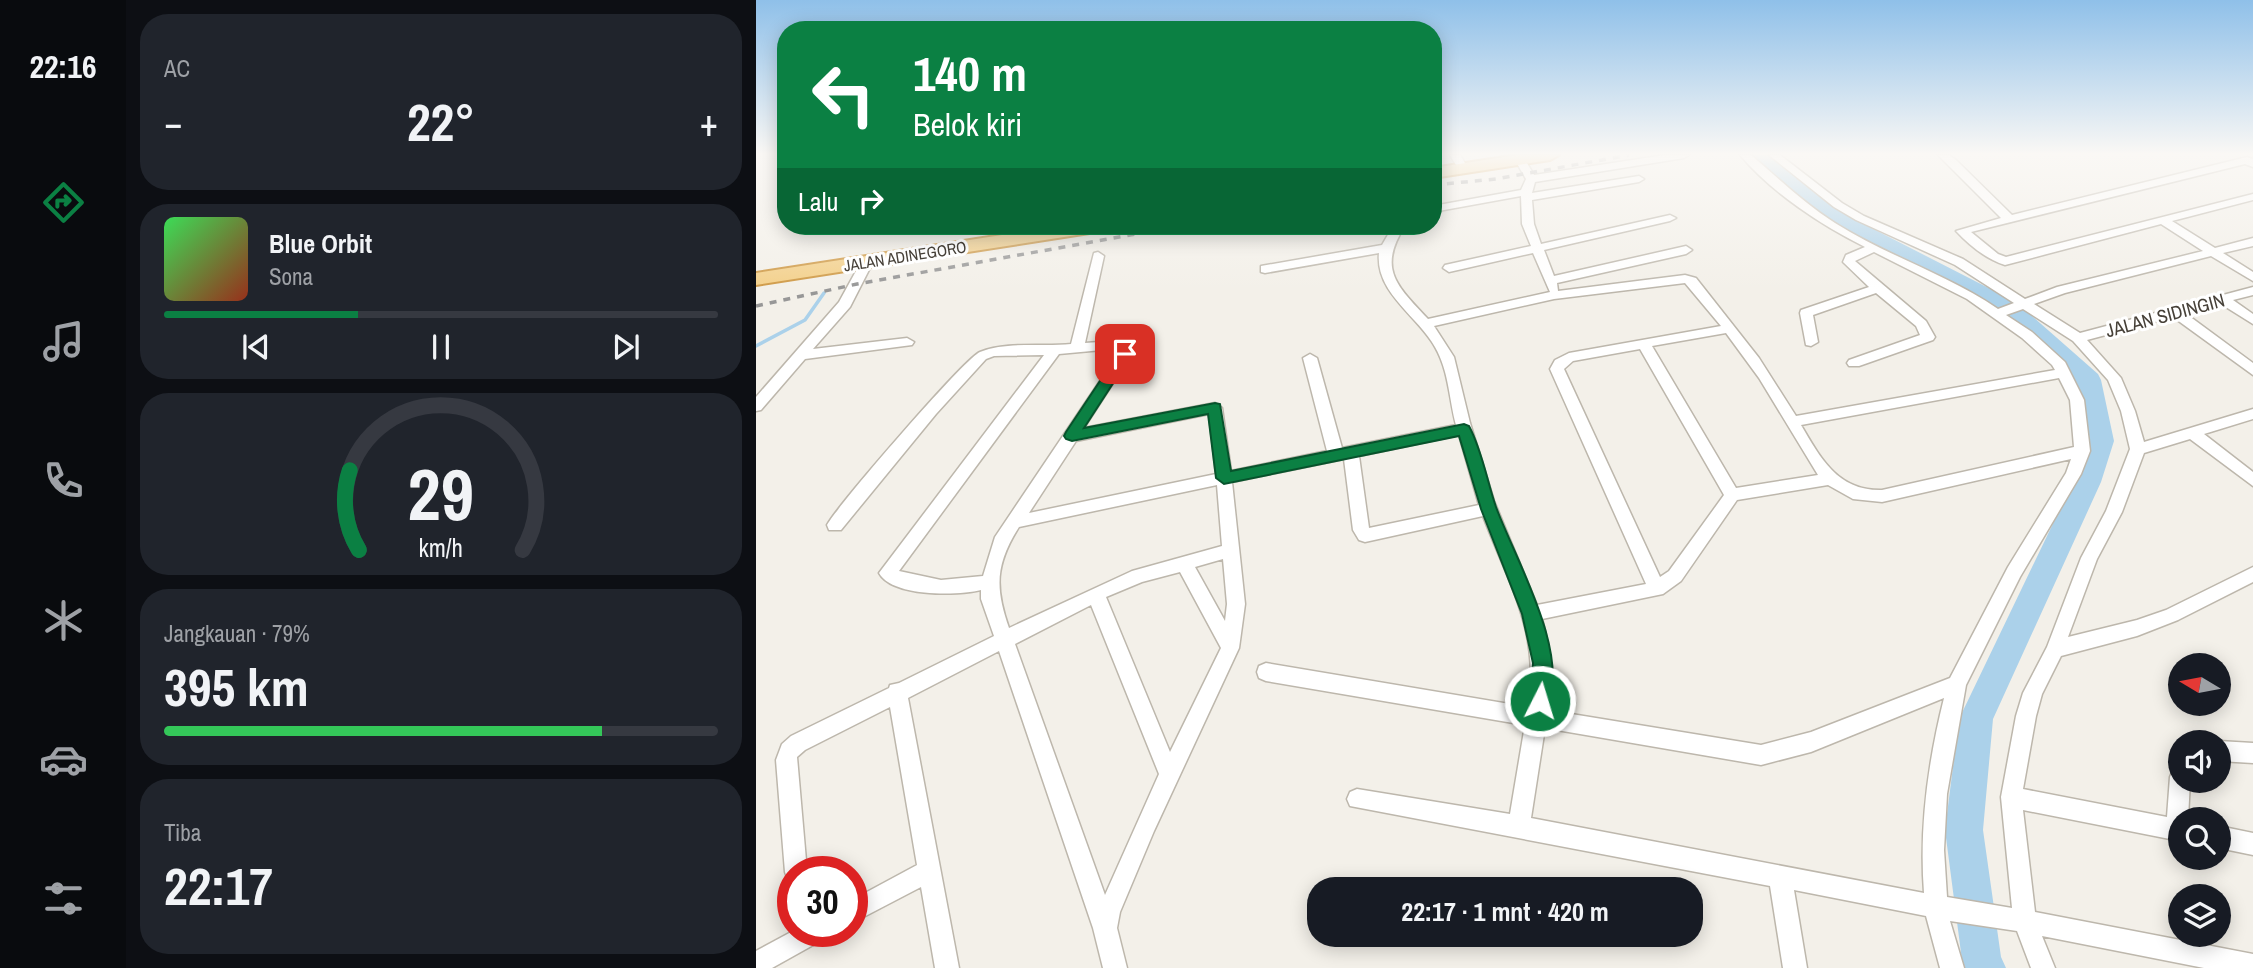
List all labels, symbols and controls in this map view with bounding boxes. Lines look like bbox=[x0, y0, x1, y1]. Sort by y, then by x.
text: 140 m bbox=[913, 40, 1027, 106]
text: 22:16 bbox=[29, 45, 97, 88]
icon: left bbox=[798, 49, 889, 140]
text: AC bbox=[164, 53, 190, 84]
text: 22° bbox=[407, 87, 475, 157]
text: − bbox=[164, 97, 182, 148]
text: + bbox=[700, 97, 718, 148]
text: Belok kiri bbox=[913, 103, 1022, 146]
icon: directions bbox=[39, 178, 88, 227]
icon: right bbox=[852, 182, 890, 220]
text: Lalu bbox=[798, 184, 838, 219]
text: Blue Orbit bbox=[269, 226, 372, 261]
street label: JALAN ADINEGORO bbox=[842, 235, 968, 277]
text: Sona bbox=[269, 261, 313, 292]
street label: JALAN SIDINGIN bbox=[2103, 287, 2227, 343]
icon: music bbox=[39, 317, 88, 366]
pin bbox=[1095, 324, 1155, 384]
icon: previous bbox=[237, 328, 275, 366]
icon: pause bbox=[422, 328, 460, 366]
icon: next bbox=[607, 328, 645, 366]
icon: arrive bbox=[1106, 335, 1144, 373]
text: 29 bbox=[408, 445, 474, 543]
icon: phone bbox=[39, 456, 88, 505]
text: km/h bbox=[419, 531, 463, 565]
icon: climate bbox=[39, 596, 88, 645]
text: Jangkauan · 79% bbox=[164, 618, 310, 649]
text: 395 km bbox=[164, 652, 309, 722]
north arrow bbox=[2168, 653, 2231, 716]
map controls bbox=[2168, 653, 2231, 947]
position arrow bbox=[1503, 664, 1577, 738]
button: sound bbox=[2168, 730, 2231, 793]
icon: car bbox=[39, 735, 88, 784]
button: search bbox=[2168, 807, 2231, 870]
text: Tiba bbox=[164, 817, 201, 848]
text: 22:17 bbox=[164, 851, 273, 921]
speed limit sign: 30 bbox=[777, 856, 868, 947]
icon: filters bbox=[39, 874, 88, 923]
button: layers bbox=[2168, 884, 2231, 947]
text: 22:17 · 1 mnt · 420 m bbox=[1401, 894, 1609, 929]

